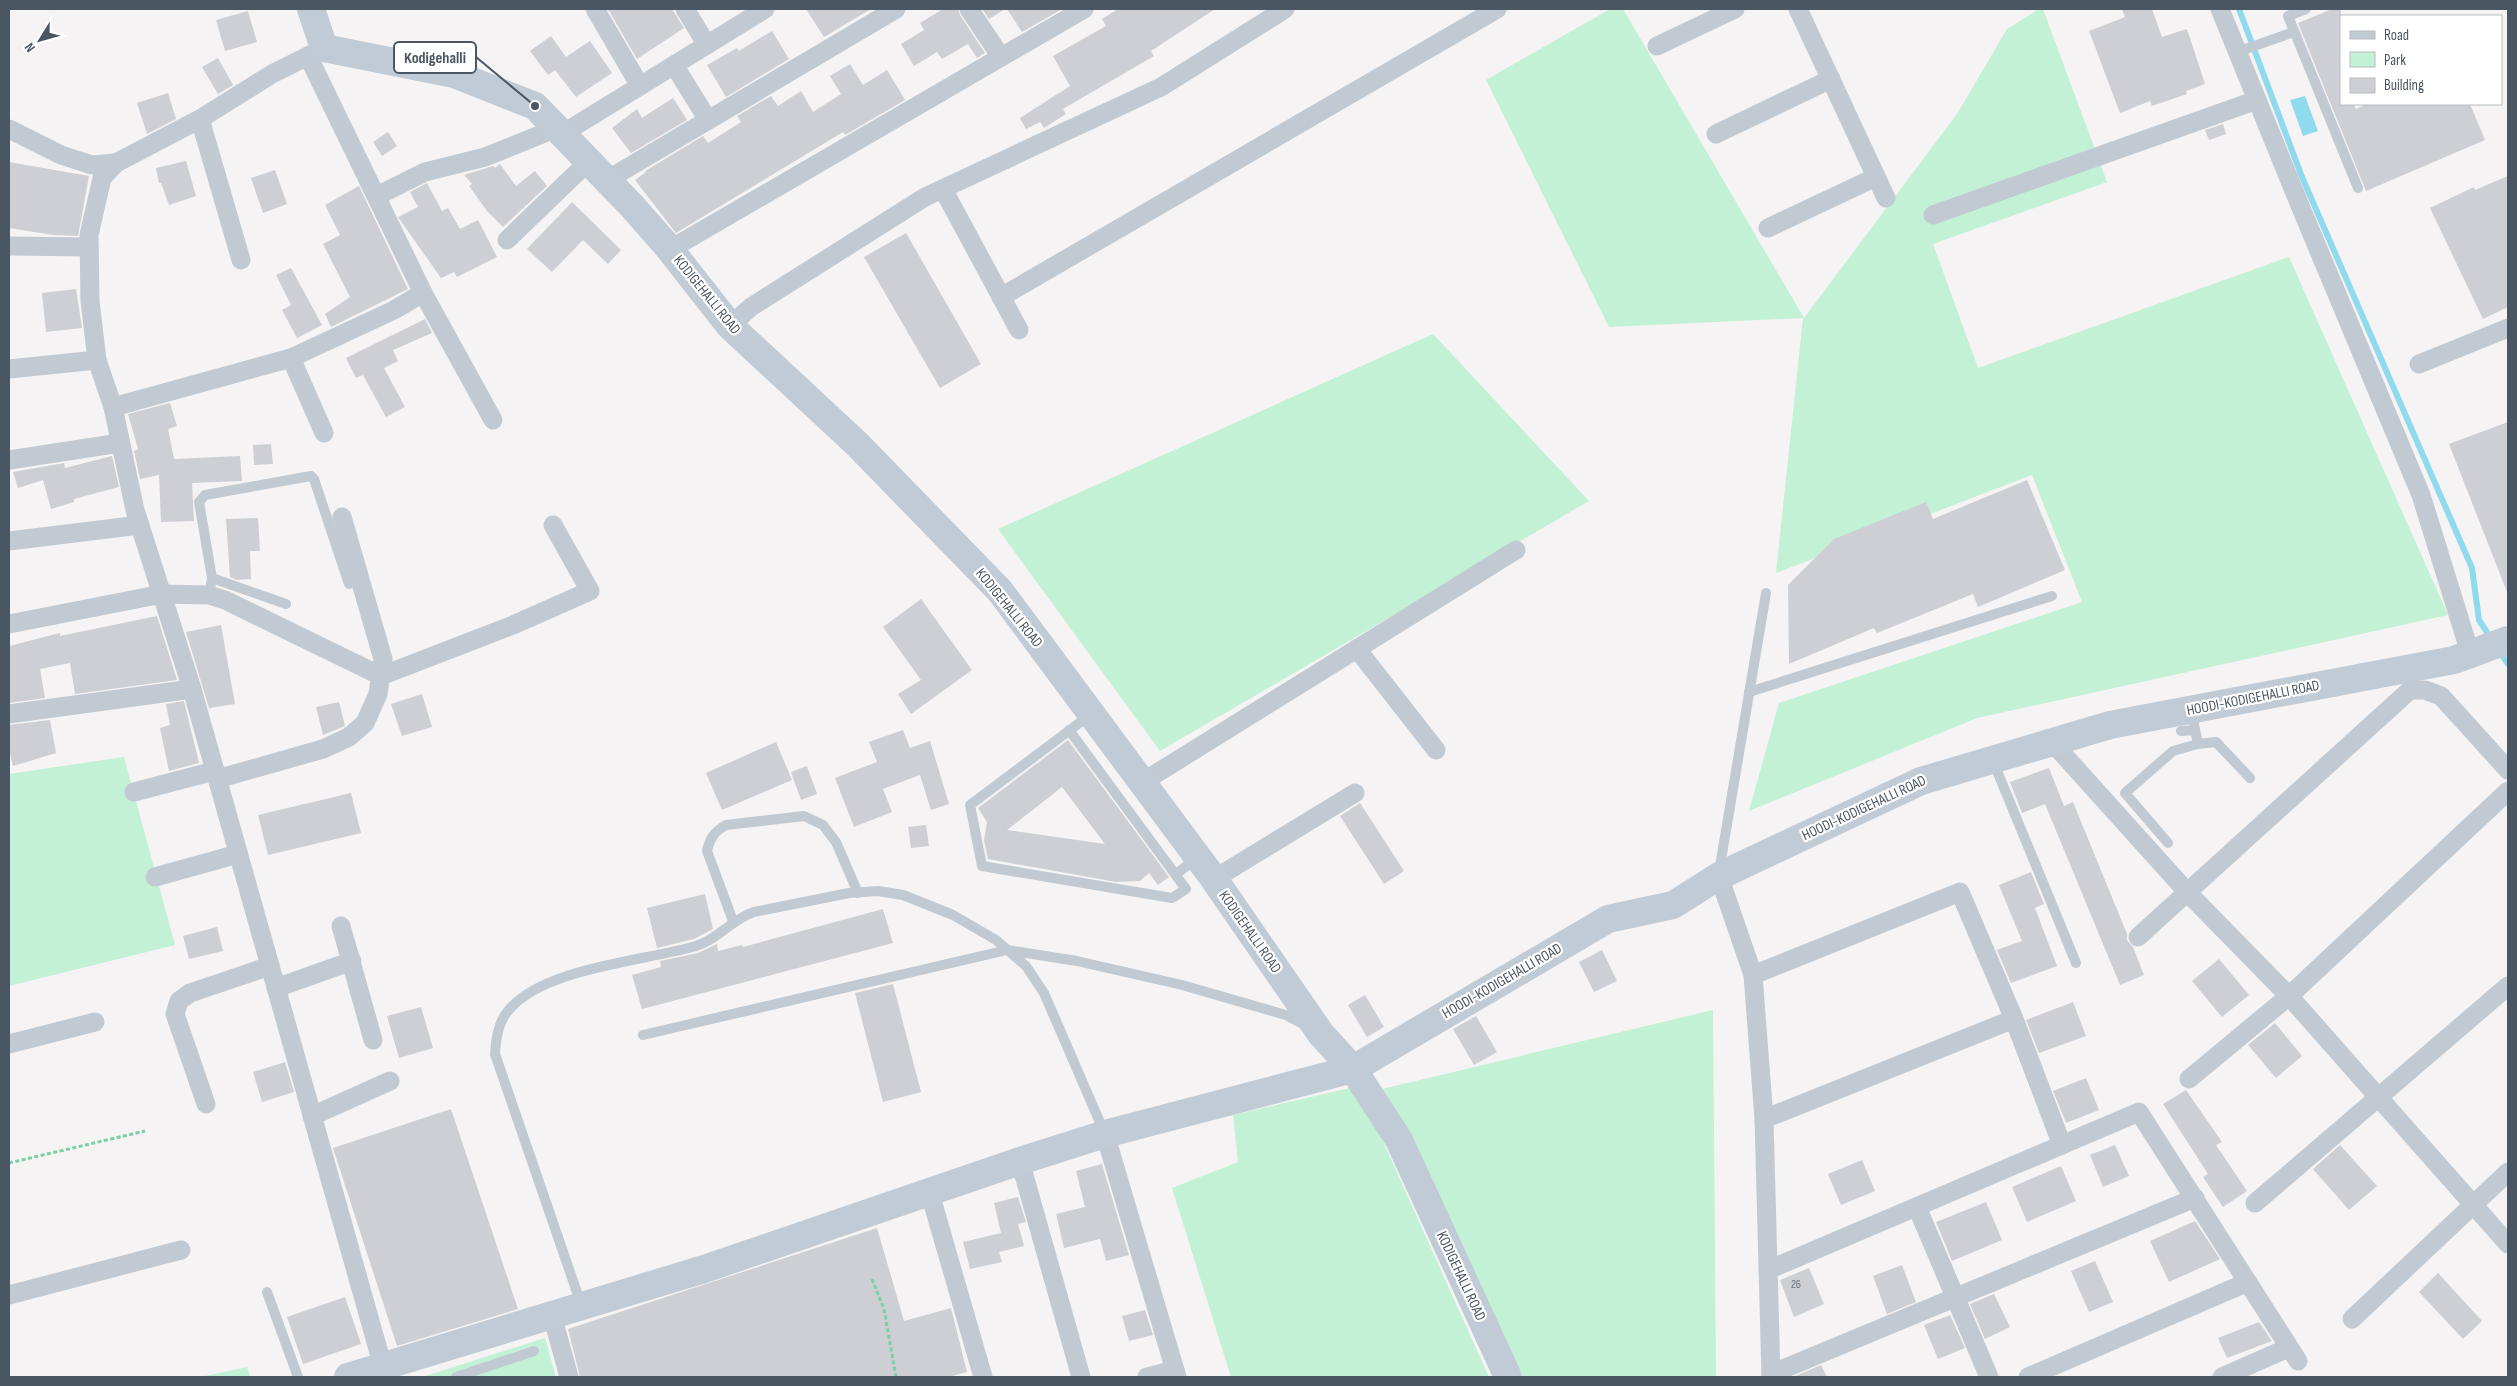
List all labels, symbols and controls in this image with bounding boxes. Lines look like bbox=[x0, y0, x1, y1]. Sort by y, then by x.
north arrow bbox=[15, 15, 65, 65]
legend bbox=[2340, 15, 2502, 105]
text: Road bbox=[2384, 26, 2409, 45]
text: N bbox=[21, 39, 39, 56]
callout: Kodigehalli bbox=[394, 42, 476, 73]
text: Kodigehalli bbox=[404, 49, 466, 68]
text: Park bbox=[2384, 51, 2406, 70]
text: Building bbox=[2384, 76, 2424, 95]
street label: KODIGEHALLI ROAD bbox=[669, 251, 745, 339]
street label: KODIGEHALLI ROAD bbox=[971, 564, 1047, 652]
street label: HOODI-KODIGEHALLI ROAD bbox=[2185, 676, 2321, 720]
street label: HOODI-KODIGEHALLI ROAD bbox=[1799, 771, 1929, 845]
street label: KODIGEHALLI ROAD bbox=[1215, 887, 1285, 977]
street label: HOODI-KODIGEHALLI ROAD bbox=[1439, 939, 1565, 1023]
street label: KODIGEHALLI ROAD bbox=[1432, 1228, 1490, 1324]
house number: 26 bbox=[1791, 1277, 1801, 1292]

